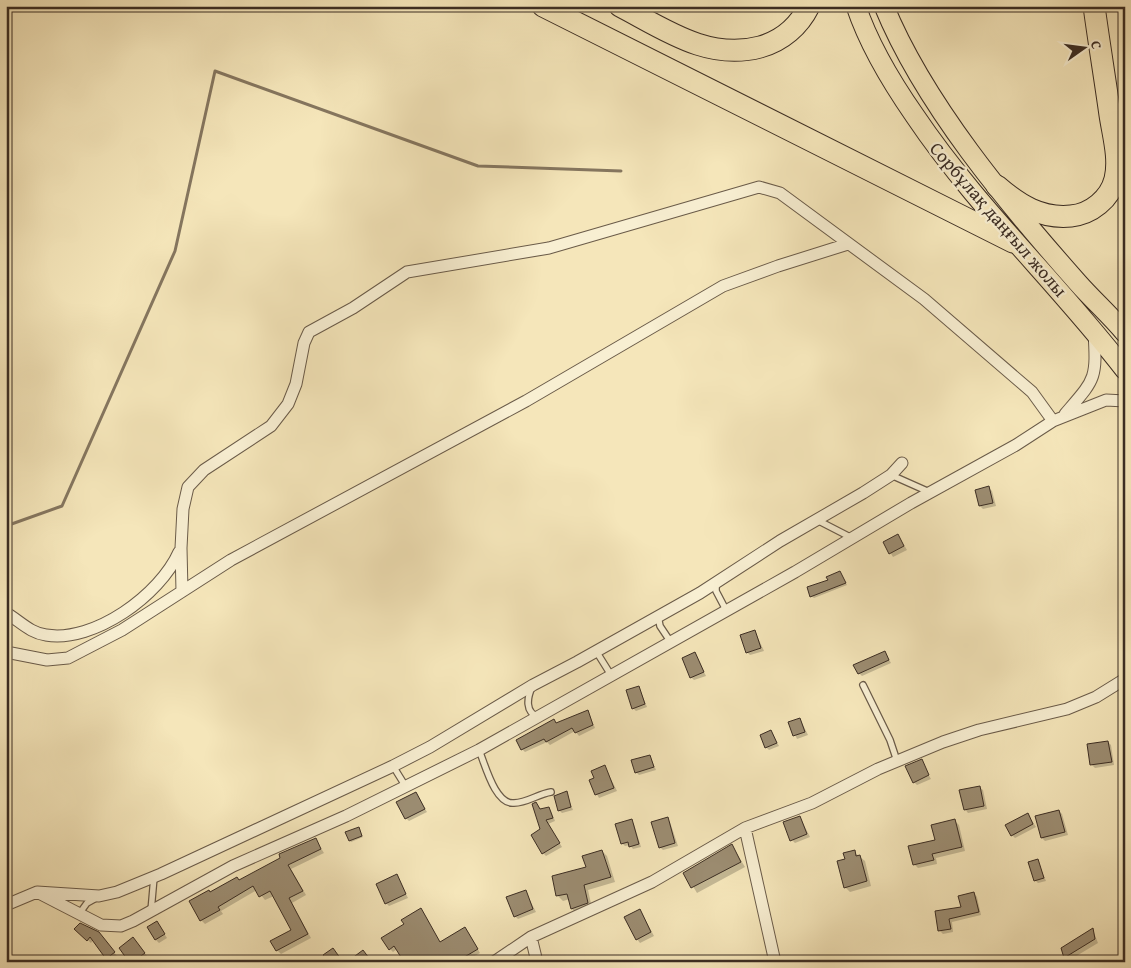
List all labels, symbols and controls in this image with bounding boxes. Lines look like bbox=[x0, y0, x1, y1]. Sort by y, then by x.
north arrow bbox=[1058, 22, 1108, 72]
text: С bbox=[1086, 39, 1107, 51]
street label: Сорбұлақ даңғыл жолы bbox=[924, 135, 1074, 303]

